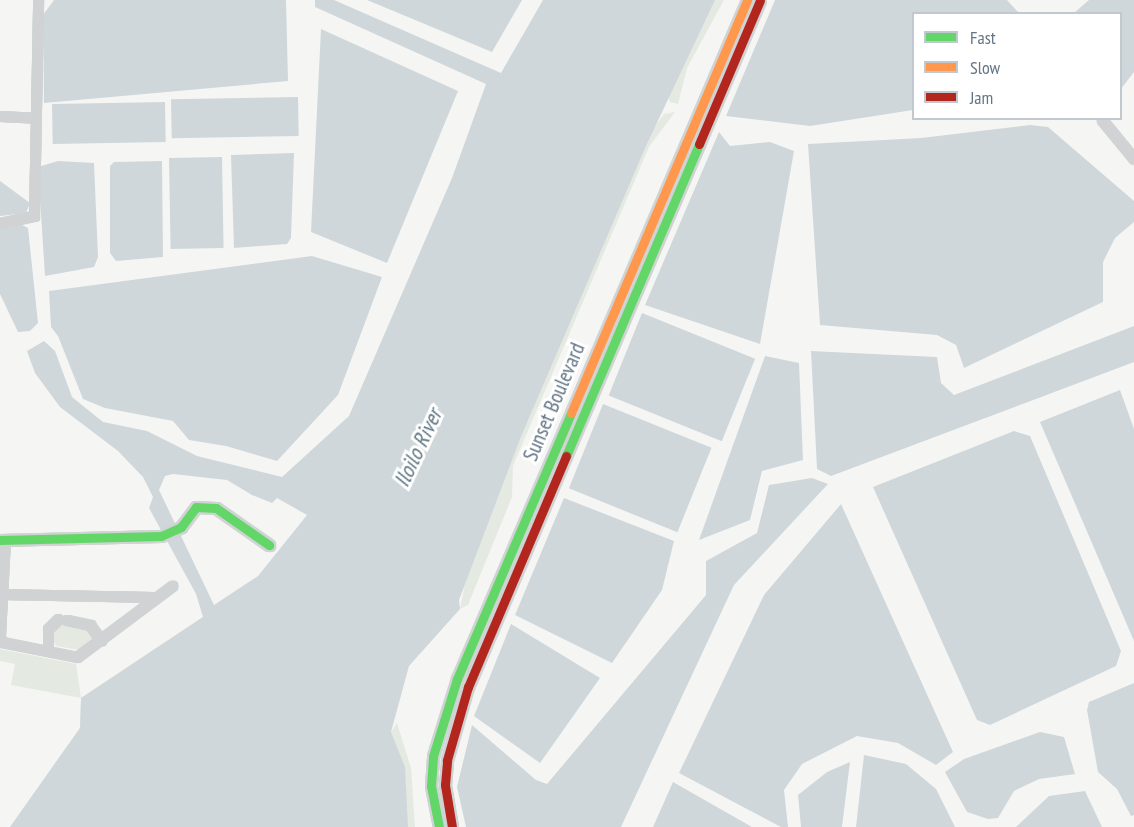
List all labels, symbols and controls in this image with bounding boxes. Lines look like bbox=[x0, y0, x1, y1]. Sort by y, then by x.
legend bbox=[912, 12, 1122, 120]
text: Fast bbox=[970, 26, 996, 49]
text: Slow bbox=[970, 56, 1000, 79]
text: Jam bbox=[970, 86, 993, 109]
street label: Sunset Boulevard bbox=[518, 339, 590, 465]
water label: Iloilo River bbox=[389, 405, 447, 491]

